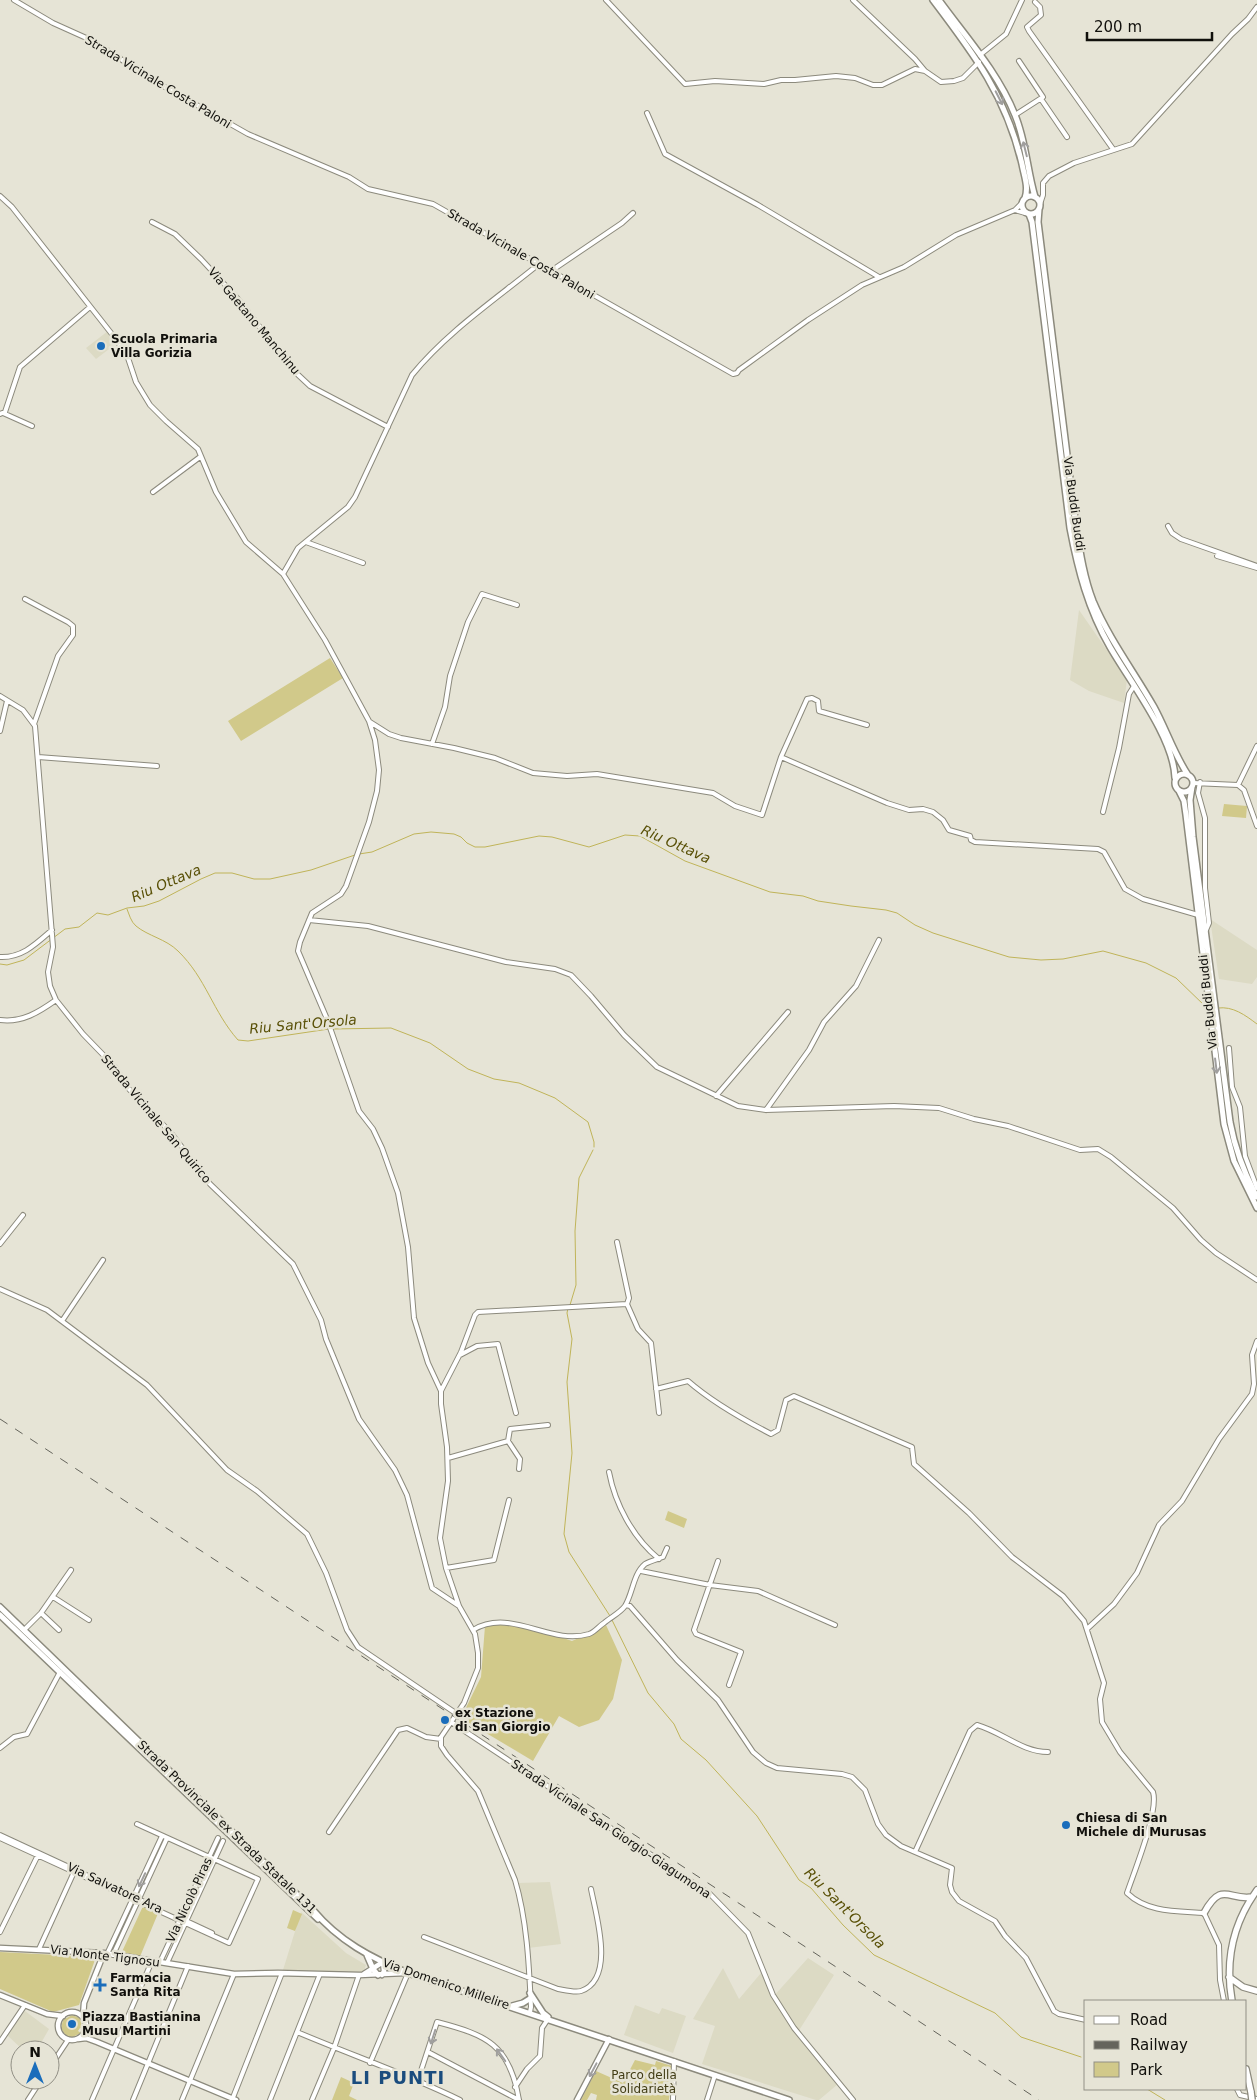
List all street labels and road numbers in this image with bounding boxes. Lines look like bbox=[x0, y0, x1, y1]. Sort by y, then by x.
street label: Strada Vicinale Costa Paloni bbox=[83, 33, 233, 131]
street label: Strada Vicinale Costa Paloni bbox=[445, 206, 597, 302]
street label: Via Gaetano Manchinu bbox=[205, 265, 303, 377]
street label: Via Buddi Buddi bbox=[1060, 456, 1088, 552]
street label: Via Buddi Buddi bbox=[1196, 954, 1220, 1050]
street label: Strada Vicinale San Quirico bbox=[98, 1052, 214, 1186]
street label: Strada Provinciale ex Strada Statale 131 bbox=[135, 1738, 319, 1916]
street label: Strada Vicinale San Giorgio-Giagumona bbox=[509, 1757, 713, 1901]
street label: Via Nicolò Piras bbox=[163, 1855, 215, 1945]
street label: Via Salvatore Ara bbox=[65, 1860, 165, 1916]
street label: Via Monte Tignosu bbox=[49, 1942, 161, 1970]
street label: Via Domenico Millelire bbox=[381, 1956, 511, 2012]

